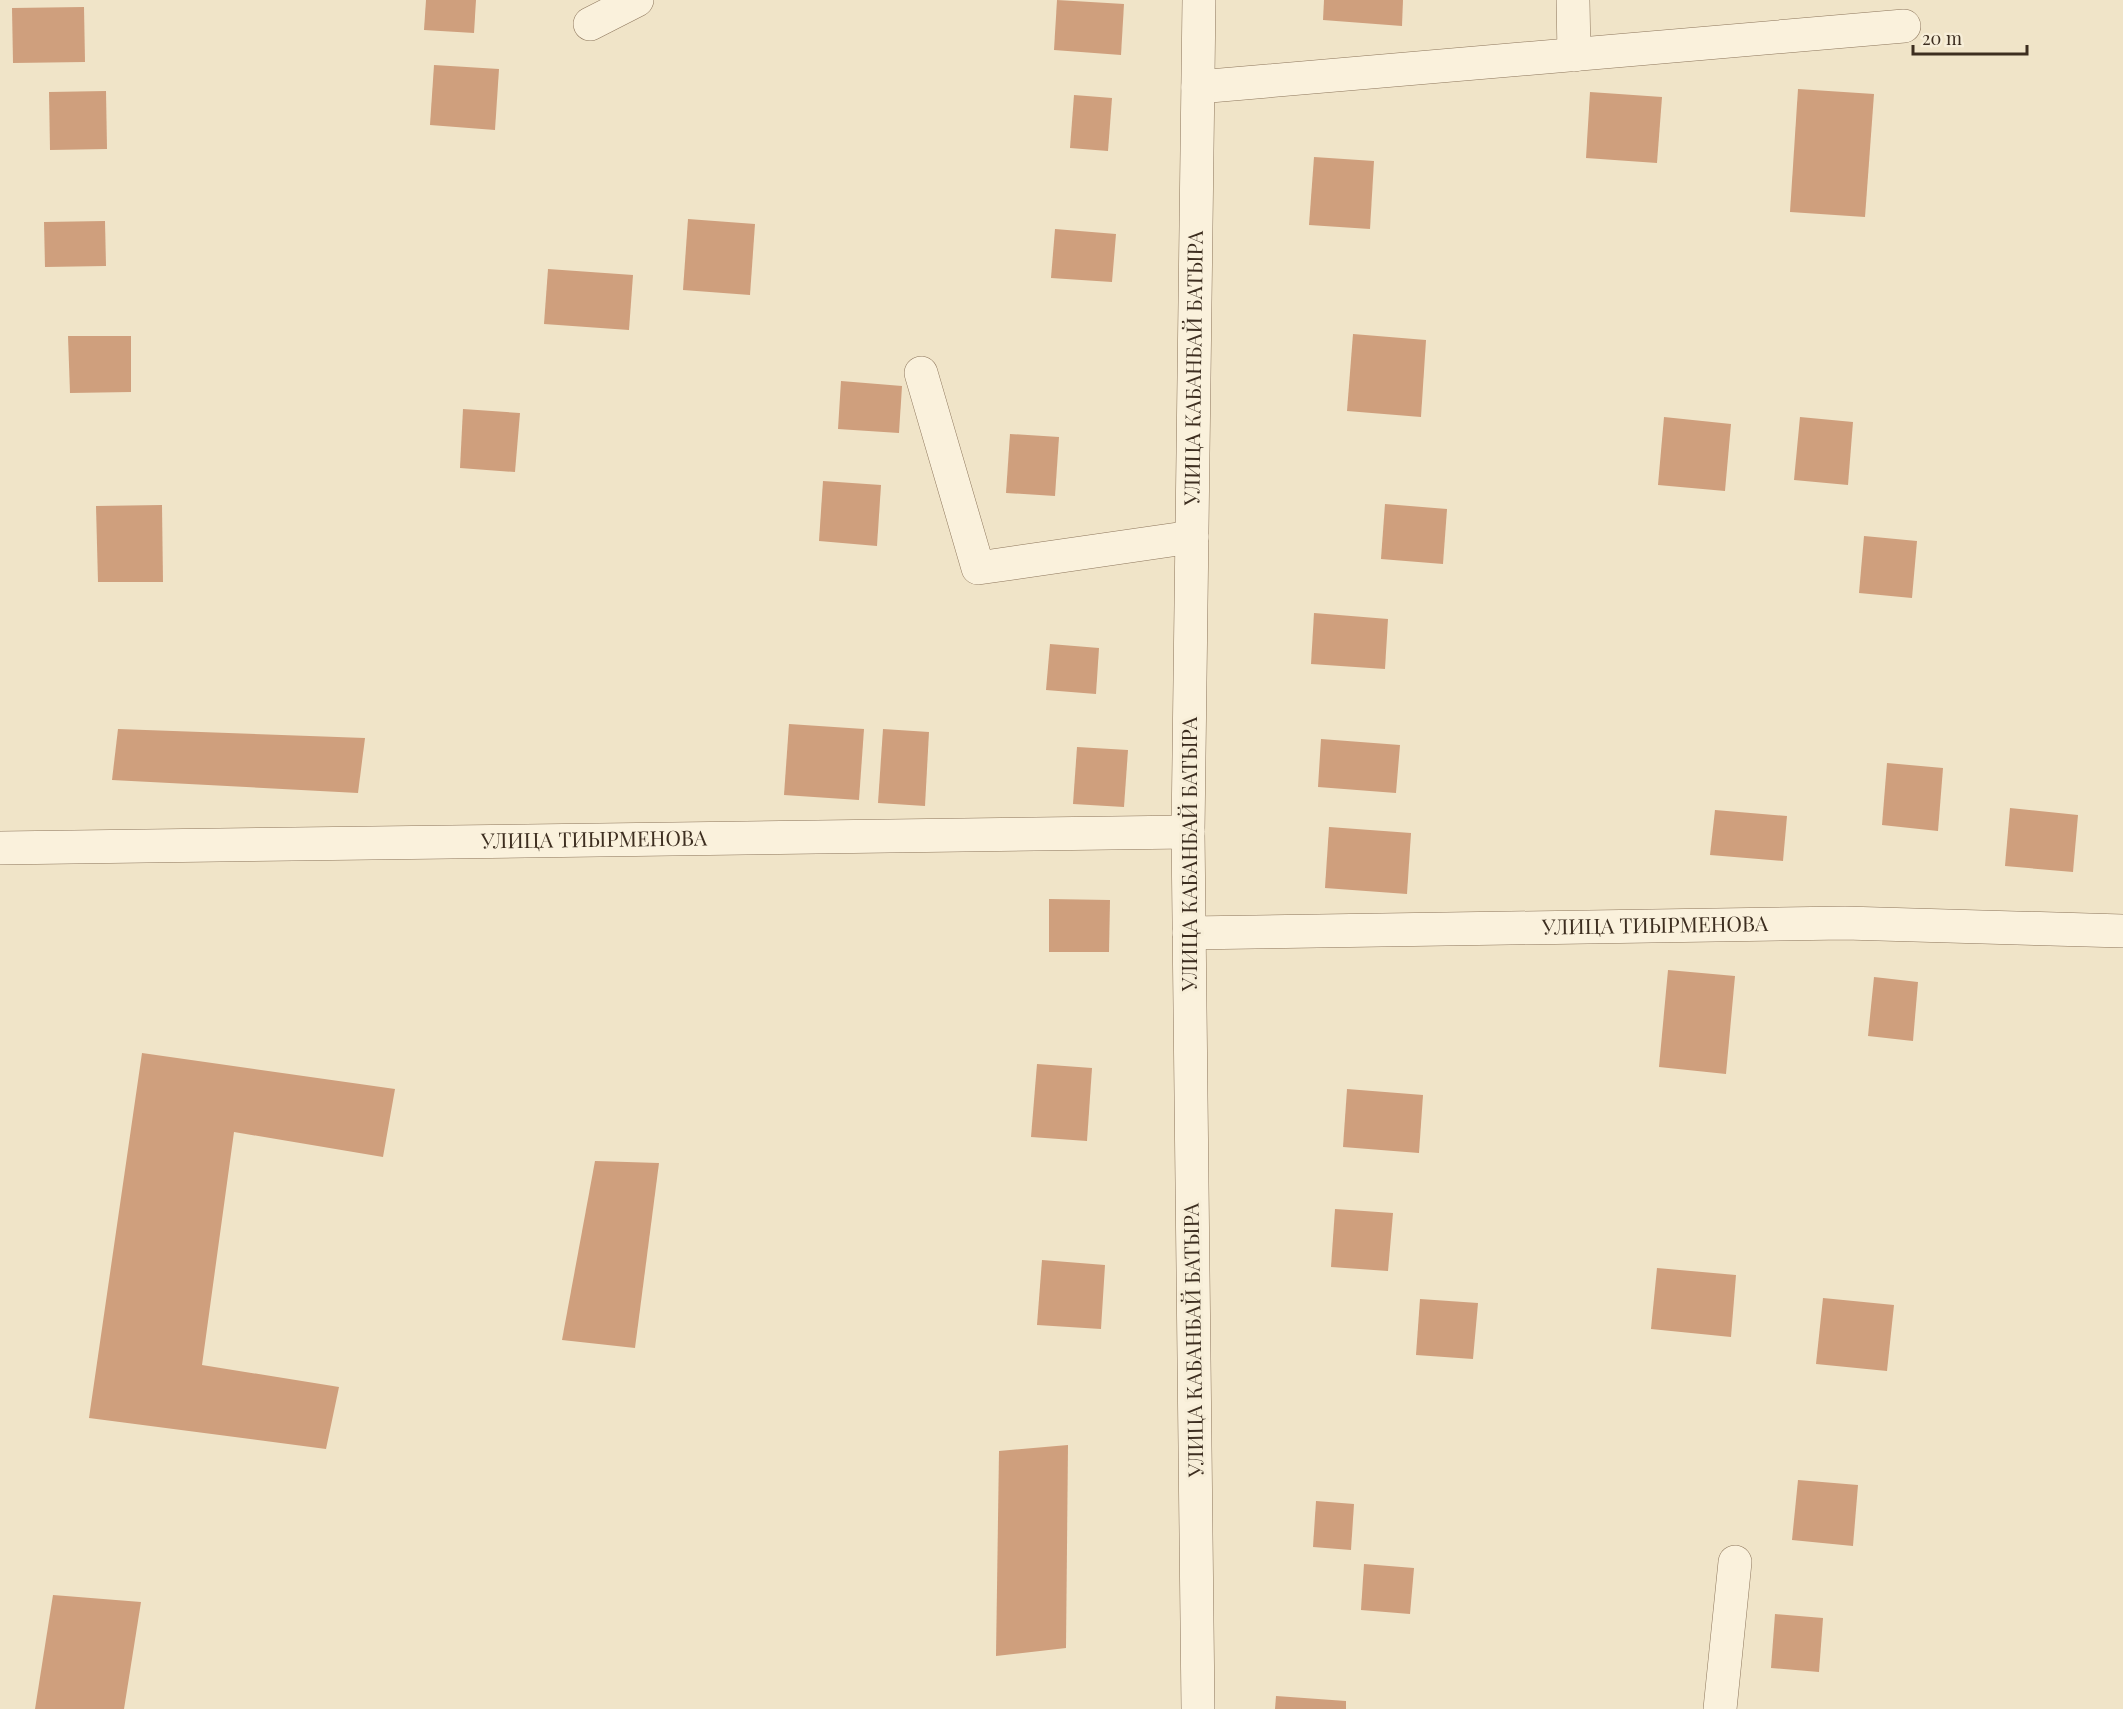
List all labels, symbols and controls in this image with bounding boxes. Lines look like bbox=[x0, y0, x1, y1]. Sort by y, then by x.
scale bar bbox=[1913, 18, 2027, 56]
text: 20 m bbox=[1922, 26, 1962, 50]
street label: УЛИЦА КАБАНБАЙ БАТЫРА bbox=[1176, 230, 1208, 507]
street label: УЛИЦА КАБАНБАЙ БАТЫРА bbox=[1174, 716, 1202, 992]
street label: УЛИЦА ТИЫРМЕНОВА bbox=[480, 822, 708, 854]
street label: УЛИЦА ТИЫРМЕНОВА bbox=[1541, 908, 1769, 940]
street label: УЛИЦА КАБАНБАЙ БАТЫРА bbox=[1176, 1202, 1208, 1479]

